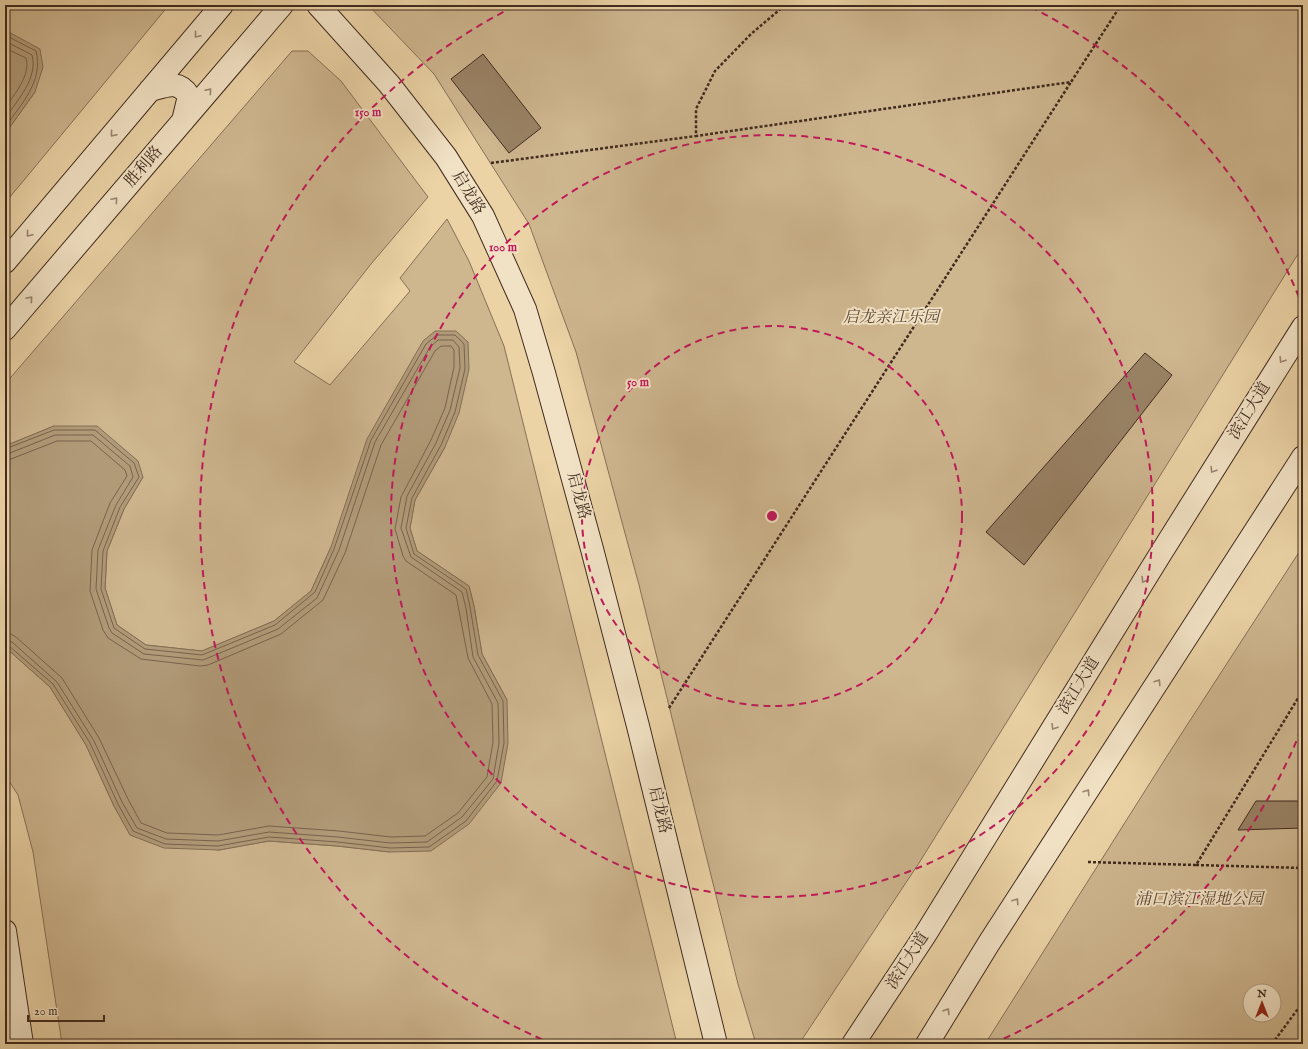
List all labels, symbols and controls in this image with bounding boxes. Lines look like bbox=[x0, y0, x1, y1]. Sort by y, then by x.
one-way arrow bbox=[194, 30, 201, 38]
one-way arrow bbox=[204, 88, 211, 96]
text: 150 m bbox=[355, 105, 382, 120]
one-way arrow bbox=[110, 130, 117, 137]
street label: 胜利路 bbox=[121, 142, 167, 192]
street label: 启龙路 bbox=[447, 167, 489, 219]
one-way arrow bbox=[110, 198, 117, 205]
one-way arrow bbox=[27, 229, 34, 237]
text: 100 m bbox=[489, 240, 518, 255]
one-way arrow bbox=[26, 296, 33, 304]
park label: 启龙亲江乐园 bbox=[843, 308, 942, 328]
one-way arrow bbox=[1280, 356, 1287, 363]
text: 50 m bbox=[627, 375, 650, 390]
street label: 滨江大道 bbox=[1225, 379, 1275, 443]
one-way arrow bbox=[1210, 466, 1218, 473]
street label: 启龙路 bbox=[562, 470, 594, 522]
centre of rings bbox=[765, 509, 779, 523]
one-way arrow bbox=[1142, 576, 1149, 583]
street label: 滨江大道 bbox=[1054, 654, 1104, 718]
one-way arrow bbox=[1153, 680, 1160, 687]
one-way arrow bbox=[1051, 723, 1058, 730]
street label: 启龙路 bbox=[643, 784, 675, 836]
one-way arrow bbox=[1082, 789, 1089, 796]
park label: 浦口滨江湿地公园 bbox=[1135, 890, 1266, 910]
one-way arrow bbox=[1012, 898, 1019, 905]
street label: 滨江大道 bbox=[882, 929, 934, 993]
north arrow bbox=[1242, 983, 1282, 1023]
text: N bbox=[1256, 987, 1267, 1001]
scale bar bbox=[28, 997, 104, 1023]
text: 20 m bbox=[34, 1004, 57, 1019]
one-way arrow bbox=[943, 1008, 950, 1015]

